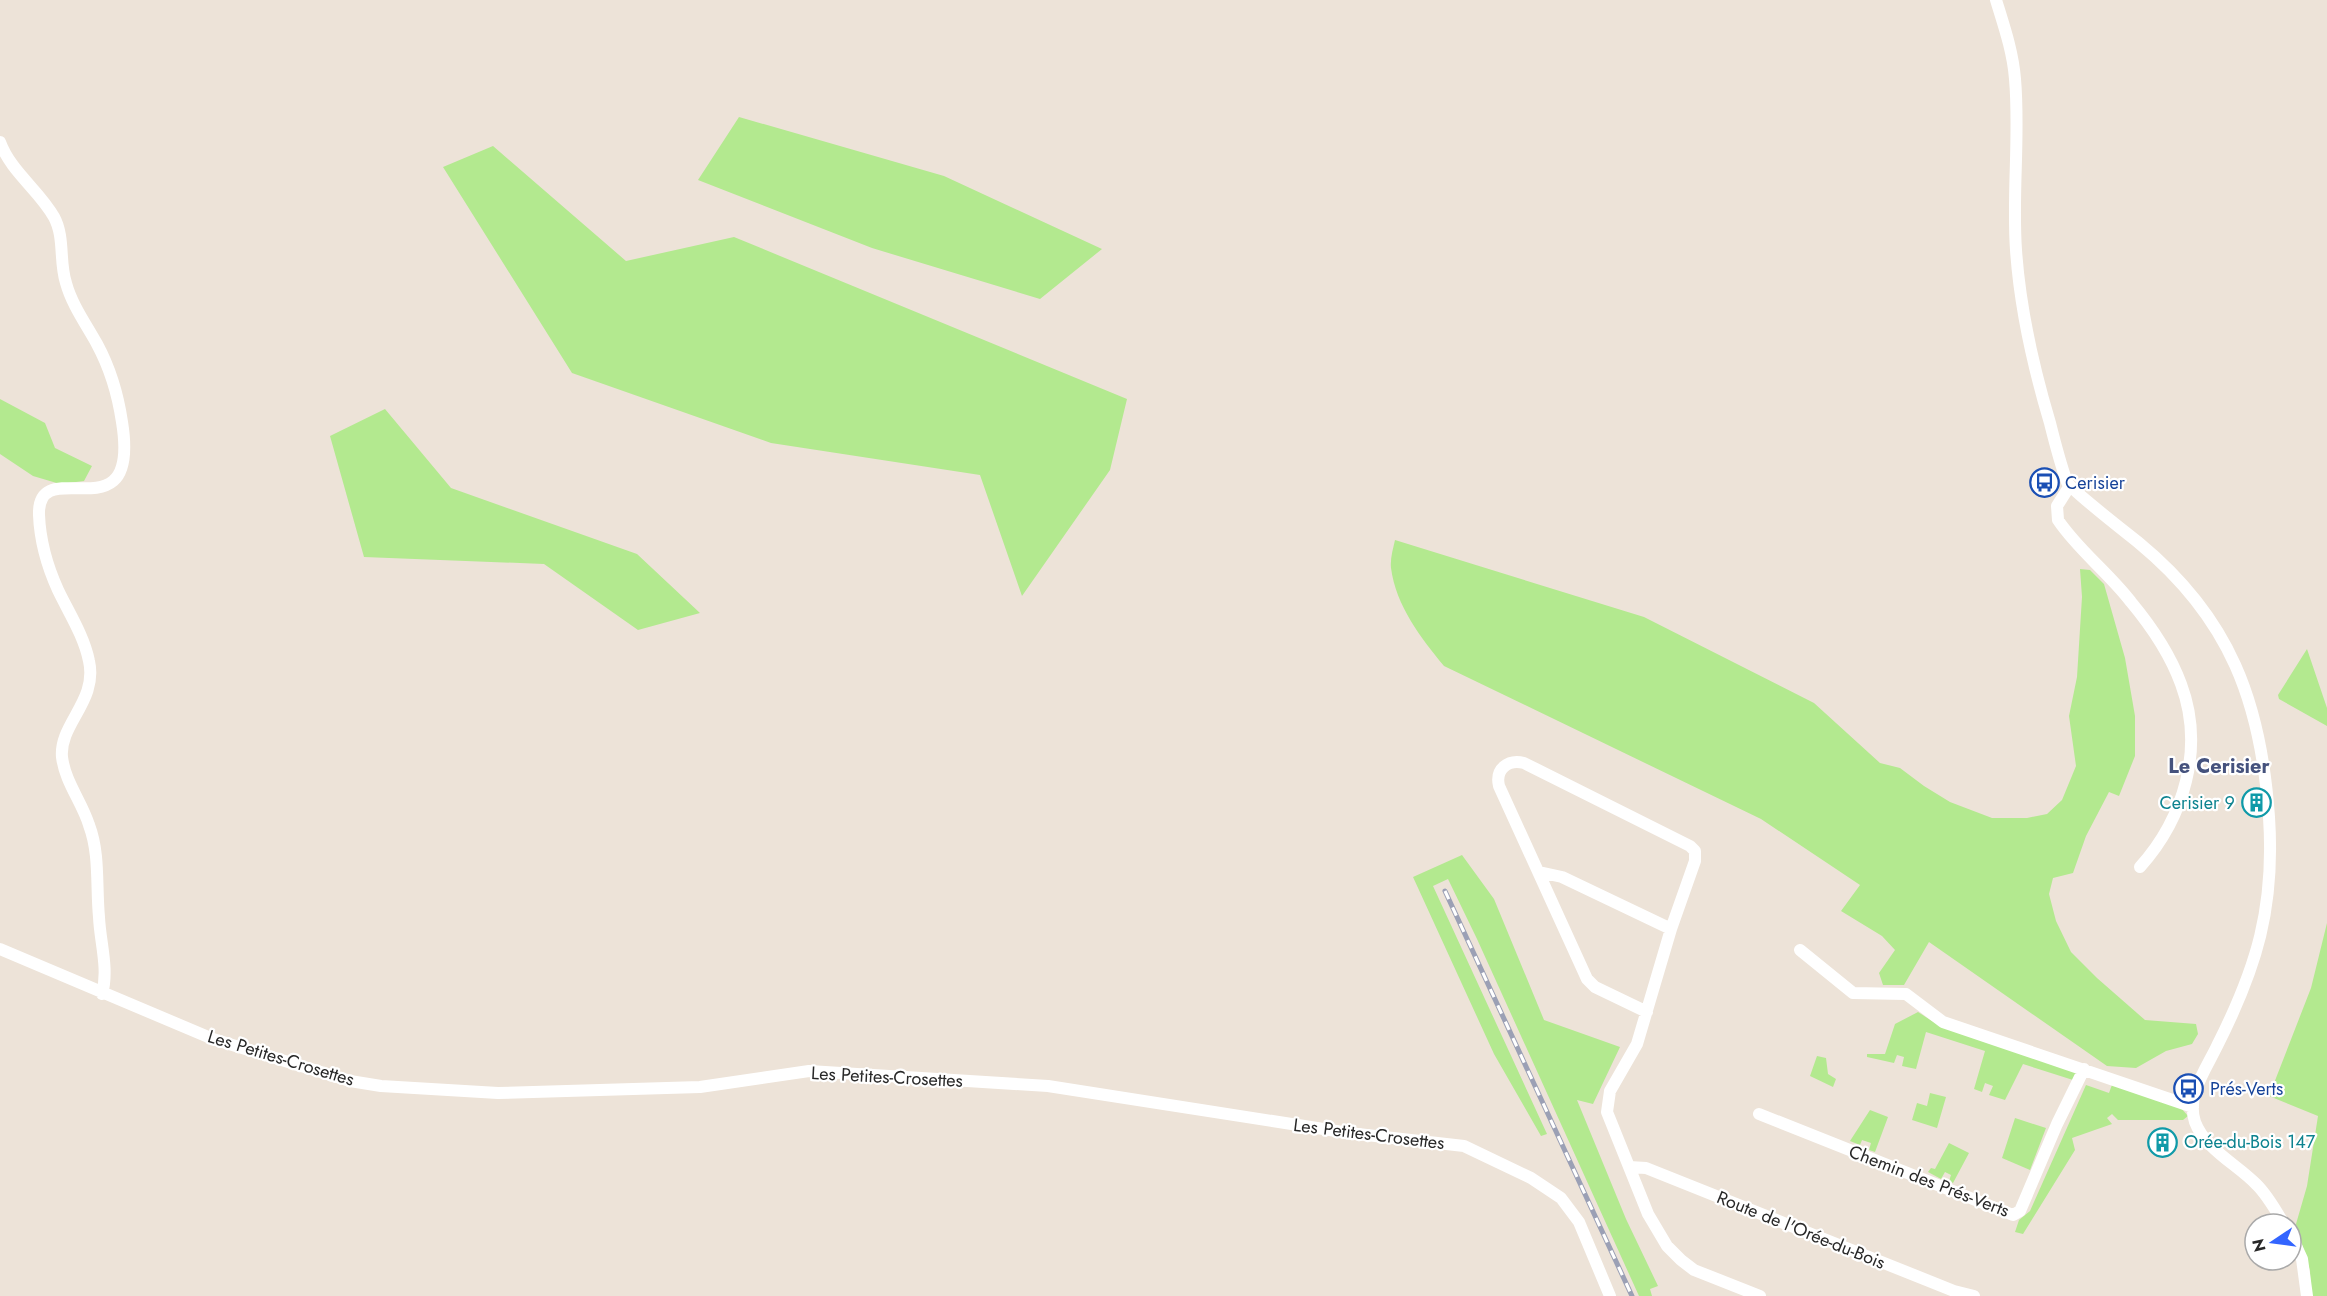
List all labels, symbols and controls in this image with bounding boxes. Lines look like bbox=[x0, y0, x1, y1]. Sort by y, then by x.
bus stop icon: Cerisier bbox=[2028, 467, 2060, 499]
place label: Cerisier bbox=[2065, 470, 2126, 496]
district label: Le Cerisier bbox=[2168, 752, 2271, 781]
building icon: Cerisier 9 bbox=[2240, 787, 2272, 819]
place label: Cerisier 9 bbox=[2159, 790, 2235, 816]
street label: Les Petites-Crosettes bbox=[205, 1023, 357, 1093]
street label: Les Petites-Crosettes bbox=[810, 1060, 964, 1094]
bus stop icon: Prés-Verts bbox=[2173, 1073, 2205, 1105]
place label: Prés-Verts bbox=[2210, 1076, 2283, 1102]
street label: Les Petites-Crosettes bbox=[1292, 1112, 1446, 1156]
building icon: Orée-du-Bois 147 bbox=[2147, 1126, 2179, 1158]
place label: Orée-du-Bois 147 bbox=[2184, 1129, 2316, 1155]
street label: Chemin des Prés-Verts bbox=[1845, 1138, 2013, 1224]
street label: Route de l'Orée-du-Bois bbox=[1713, 1184, 1889, 1276]
north arrow bbox=[2243, 1212, 2303, 1272]
text: N bbox=[2246, 1236, 2272, 1254]

